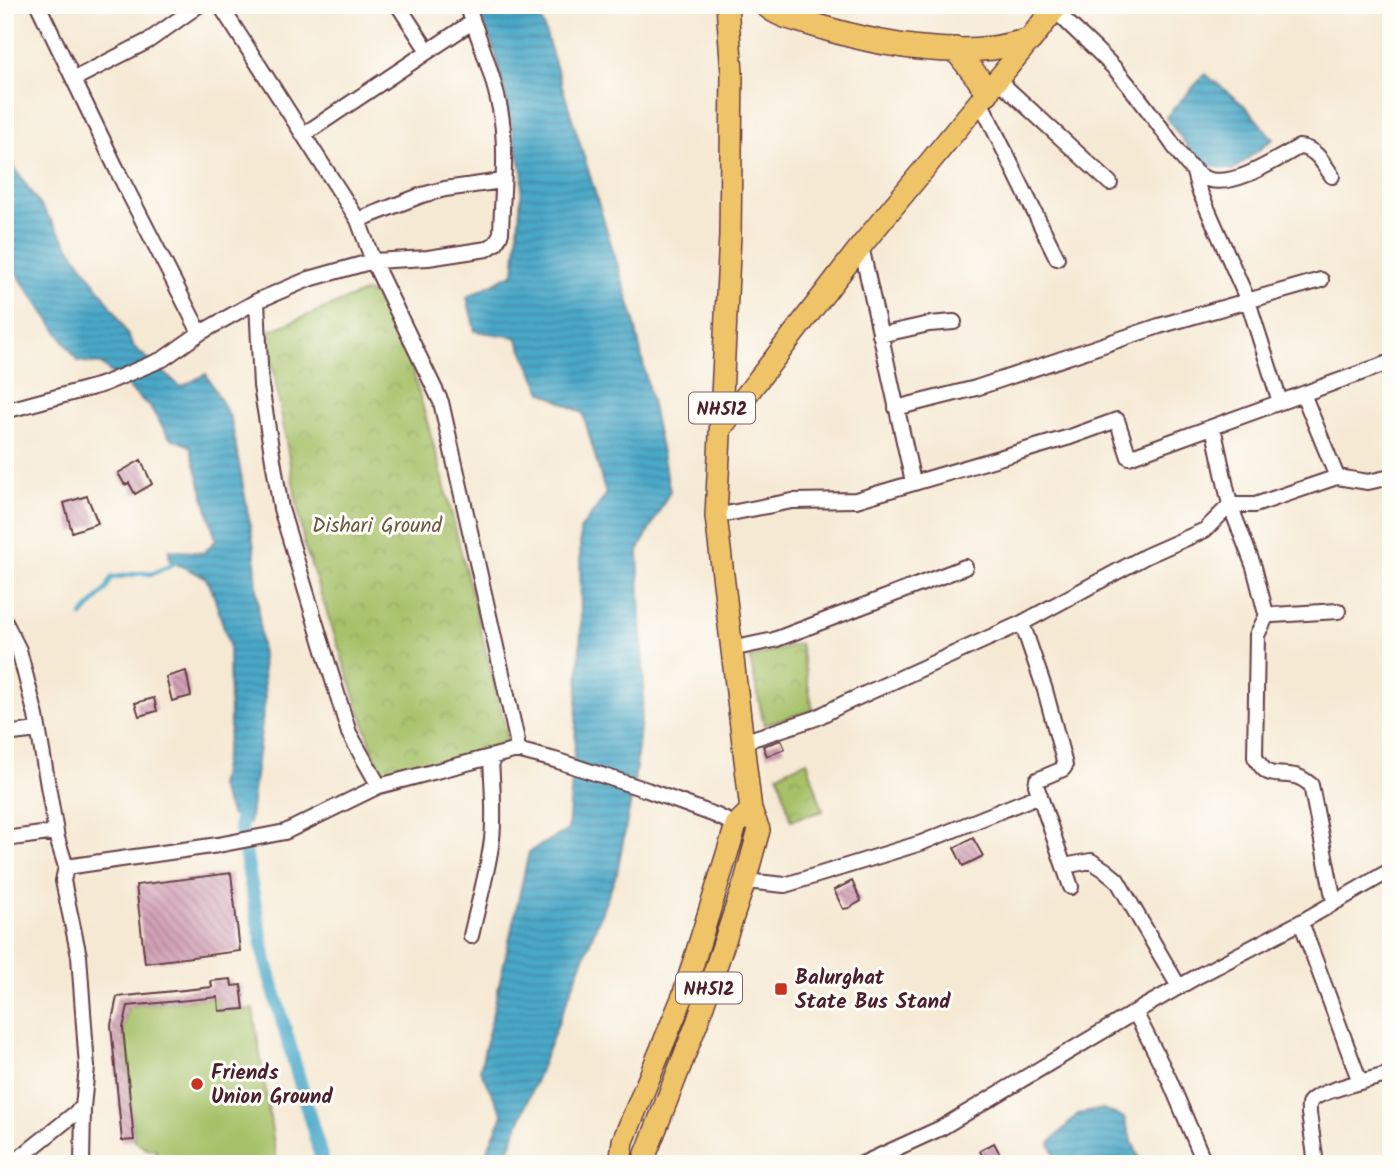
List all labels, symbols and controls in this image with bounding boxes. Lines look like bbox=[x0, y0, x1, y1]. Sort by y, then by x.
road number: NH512 bbox=[689, 392, 755, 424]
park label: Dishari Ground bbox=[312, 510, 443, 543]
place label: Balurghat State Bus Stand bbox=[795, 962, 951, 1019]
road number: NH512 bbox=[676, 972, 742, 1004]
marker: Balurghat State Bus Stand bbox=[773, 981, 789, 997]
place label: Friends Union Ground bbox=[211, 1057, 333, 1114]
marker: Friends Union Ground bbox=[189, 1076, 205, 1092]

